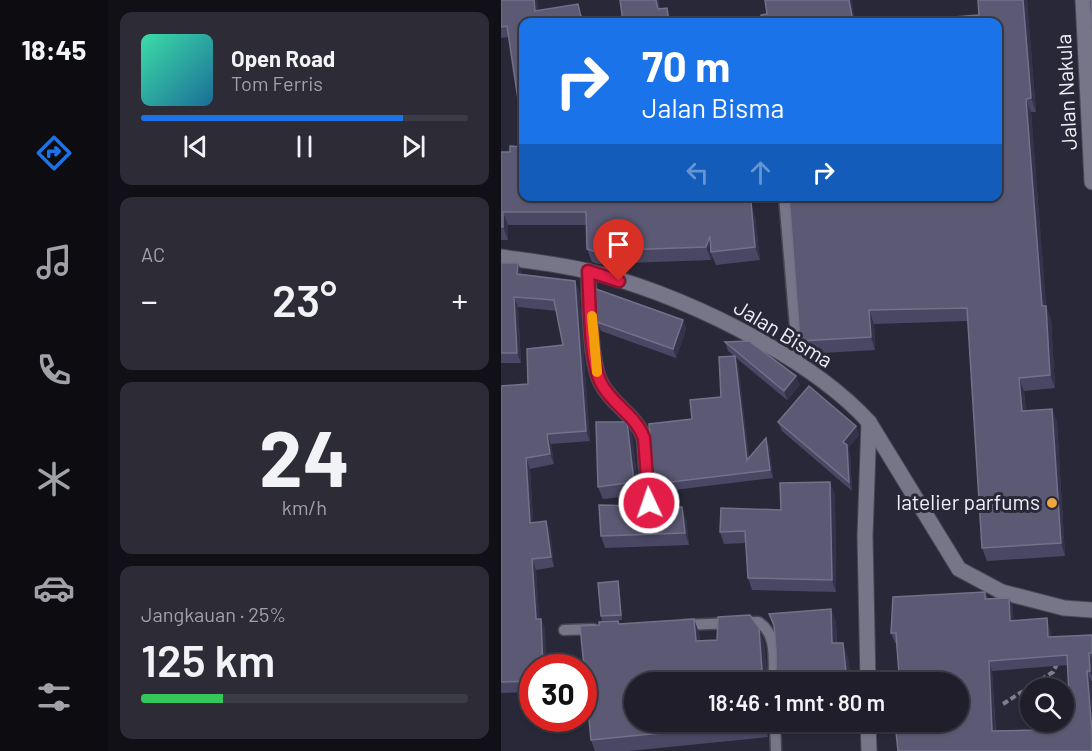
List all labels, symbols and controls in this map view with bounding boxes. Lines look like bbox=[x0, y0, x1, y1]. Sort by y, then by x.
text: 18:45 bbox=[22, 33, 86, 65]
street label: Jalan Nakula bbox=[1050, 33, 1081, 151]
text: 70 m bbox=[642, 40, 730, 90]
icon: right bbox=[543, 42, 621, 120]
text: Open Road bbox=[231, 45, 335, 71]
text: Tom Ferris bbox=[231, 71, 323, 95]
text: Jalan Bisma bbox=[642, 91, 784, 123]
icon: previous bbox=[179, 130, 212, 163]
icon: pause bbox=[288, 130, 321, 163]
icon: next bbox=[397, 130, 430, 163]
icon: directions bbox=[33, 132, 75, 174]
icon: left bbox=[681, 156, 714, 189]
icon: ahead bbox=[744, 156, 777, 189]
icon: right bbox=[807, 156, 840, 189]
pin bbox=[593, 219, 644, 281]
icon: arrive bbox=[602, 228, 635, 261]
icon: music bbox=[33, 241, 75, 283]
text: AC bbox=[141, 242, 165, 266]
text: 23° bbox=[272, 272, 337, 326]
text: − bbox=[141, 280, 158, 320]
text: + bbox=[452, 280, 468, 320]
street label: Jalan Bisma bbox=[730, 294, 838, 372]
icon: phone bbox=[33, 349, 75, 391]
text: 24 bbox=[259, 409, 350, 503]
icon: climate bbox=[33, 458, 75, 500]
position arrow bbox=[617, 471, 681, 535]
place label: latelier parfums bbox=[896, 489, 1040, 514]
text: km/h bbox=[282, 495, 327, 519]
marker: latelier parfums bbox=[1045, 496, 1059, 510]
icon: car bbox=[33, 567, 75, 609]
text: Jangkauan · 25% bbox=[141, 602, 286, 626]
text: 125 km bbox=[141, 632, 275, 686]
speed limit sign: 30 bbox=[519, 654, 597, 732]
icon: filters bbox=[33, 676, 75, 718]
map controls bbox=[1020, 678, 1074, 732]
button: search bbox=[1020, 678, 1074, 732]
text: 18:46 · 1 mnt · 80 m bbox=[708, 689, 885, 715]

